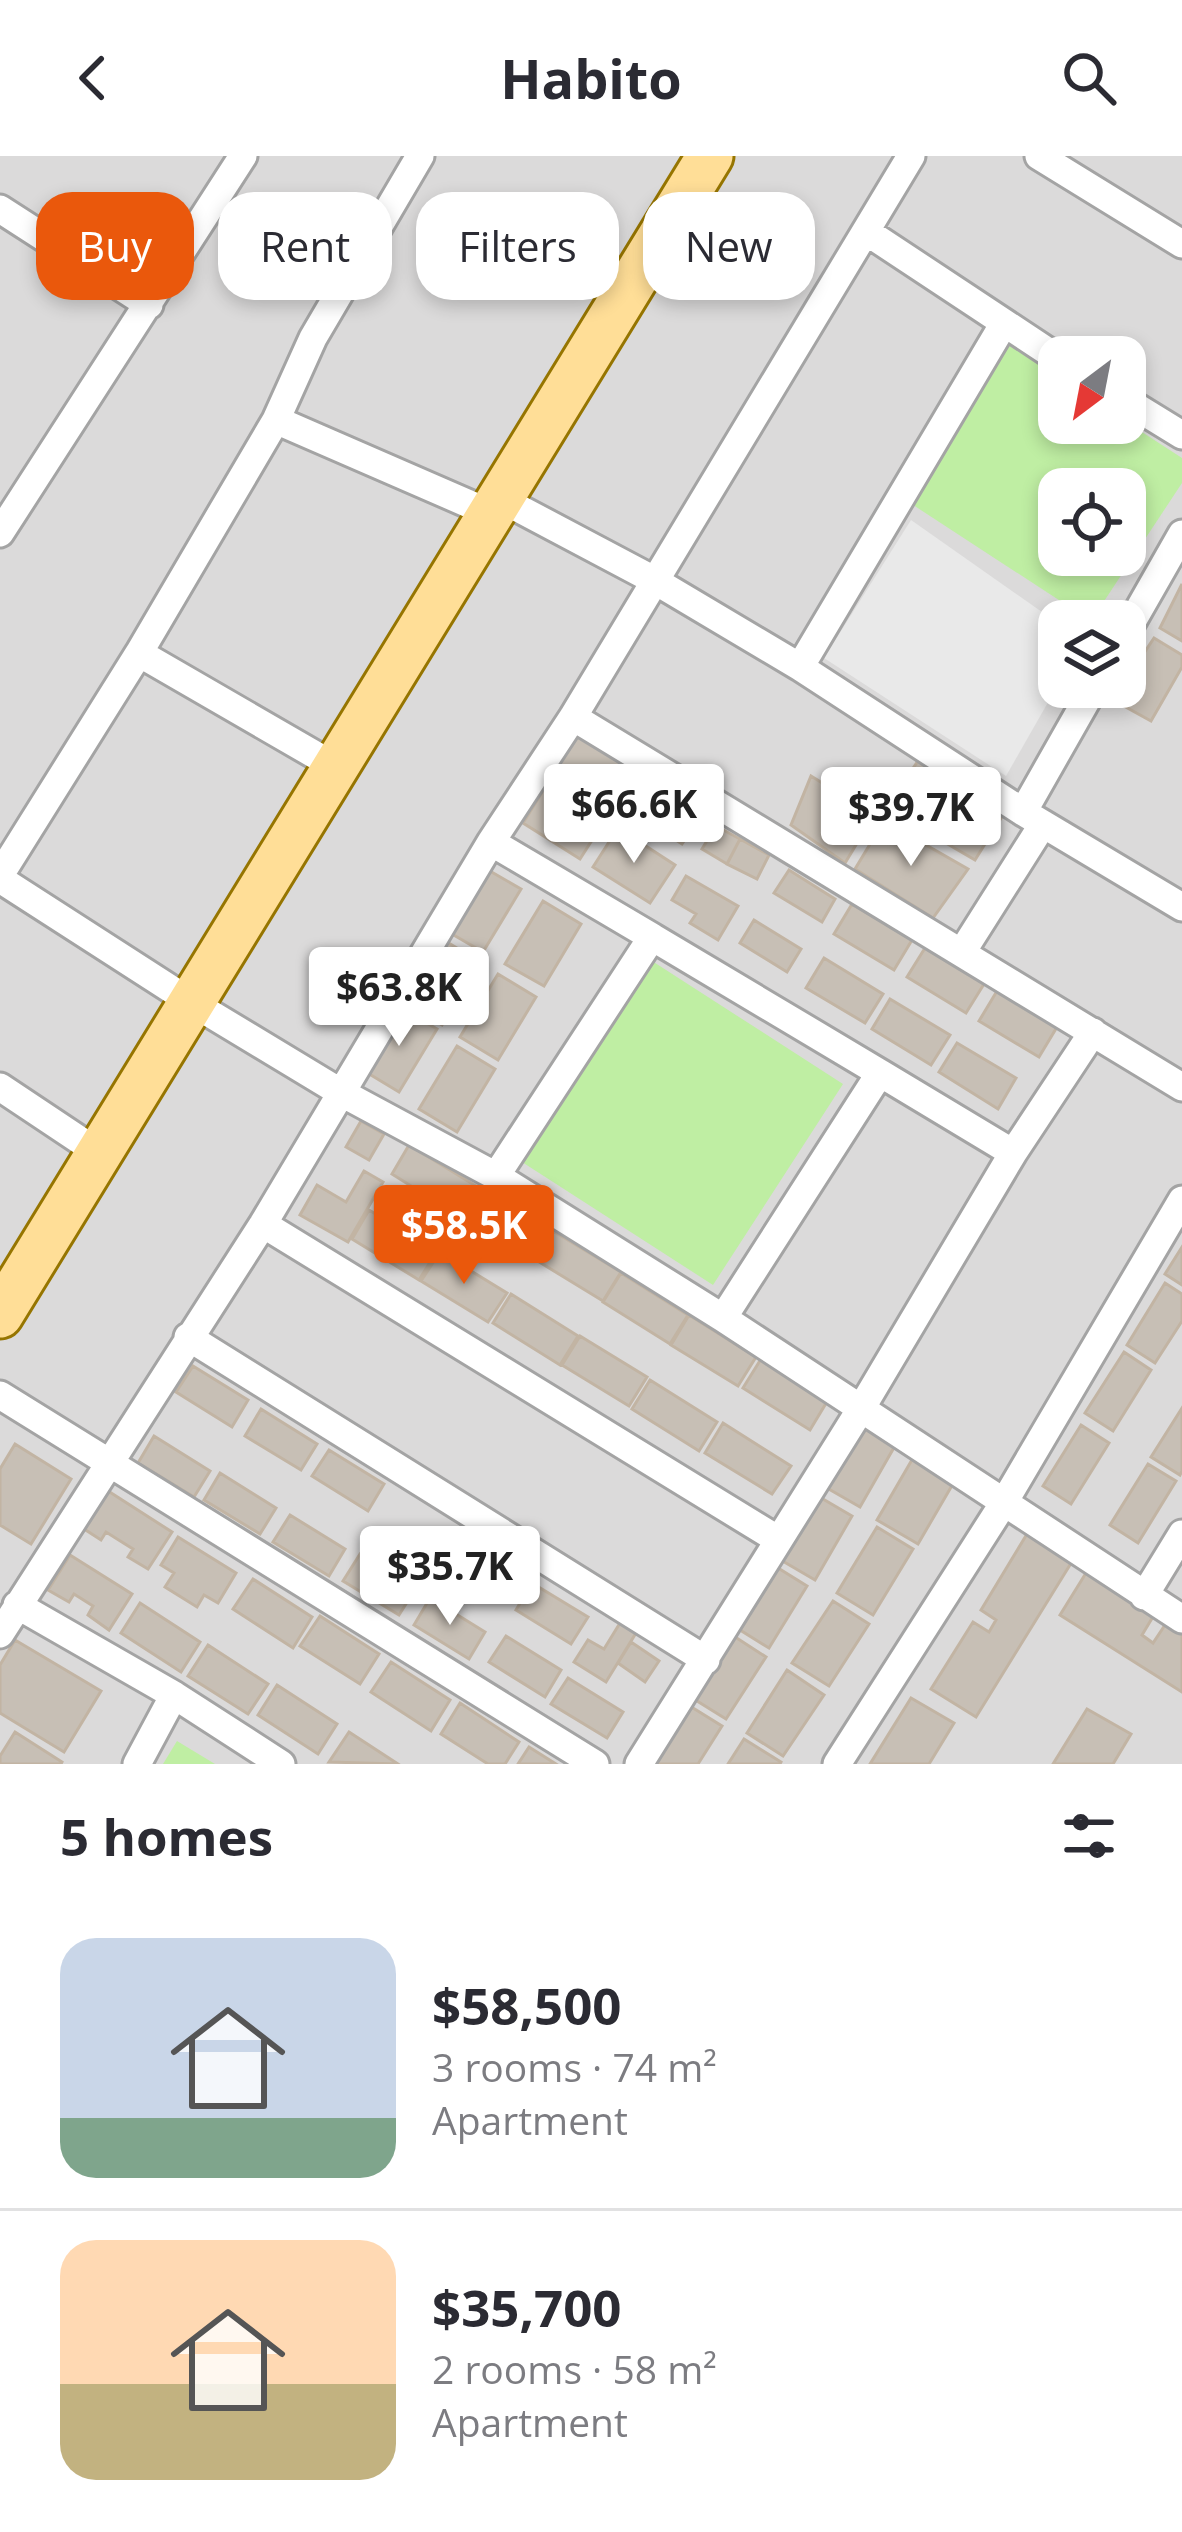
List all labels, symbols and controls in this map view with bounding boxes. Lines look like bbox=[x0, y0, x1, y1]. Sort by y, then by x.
text: Habito bbox=[500, 41, 682, 115]
icon: back bbox=[60, 45, 126, 111]
icon: search bbox=[1056, 45, 1122, 111]
chip: Buy bbox=[36, 192, 194, 300]
chip: Rent bbox=[218, 192, 392, 300]
chip: Filters bbox=[416, 192, 619, 300]
chip: New bbox=[643, 192, 815, 300]
north arrow bbox=[1038, 336, 1146, 444]
map controls bbox=[1038, 336, 1146, 708]
button: locate bbox=[1038, 468, 1146, 576]
button: layers bbox=[1038, 600, 1146, 708]
pin: $66.6K bbox=[536, 764, 732, 866]
pin: $39.7K bbox=[813, 767, 1009, 869]
text: $66.6K bbox=[571, 776, 697, 829]
text: $39.7K bbox=[848, 779, 974, 832]
pin: $63.8K bbox=[301, 947, 497, 1049]
text: $63.8K bbox=[336, 959, 462, 1012]
pin: $58.5K bbox=[366, 1185, 562, 1287]
text: $58.5K bbox=[401, 1197, 527, 1250]
pin: $35.7K bbox=[352, 1526, 548, 1628]
text: $35.7K bbox=[387, 1538, 513, 1591]
text: 5 homes bbox=[60, 1801, 273, 1871]
icon: filters bbox=[1056, 1803, 1122, 1869]
text: $58,500 bbox=[432, 1970, 622, 2040]
icon: home bbox=[156, 1986, 300, 2130]
text: 3 rooms · 74 m² bbox=[432, 2040, 717, 2093]
text: Apartment bbox=[432, 2093, 628, 2146]
text: $35,700 bbox=[432, 2272, 622, 2342]
icon: home bbox=[156, 2288, 300, 2432]
text: 2 rooms · 58 m² bbox=[432, 2342, 717, 2395]
text: Apartment bbox=[432, 2395, 628, 2448]

